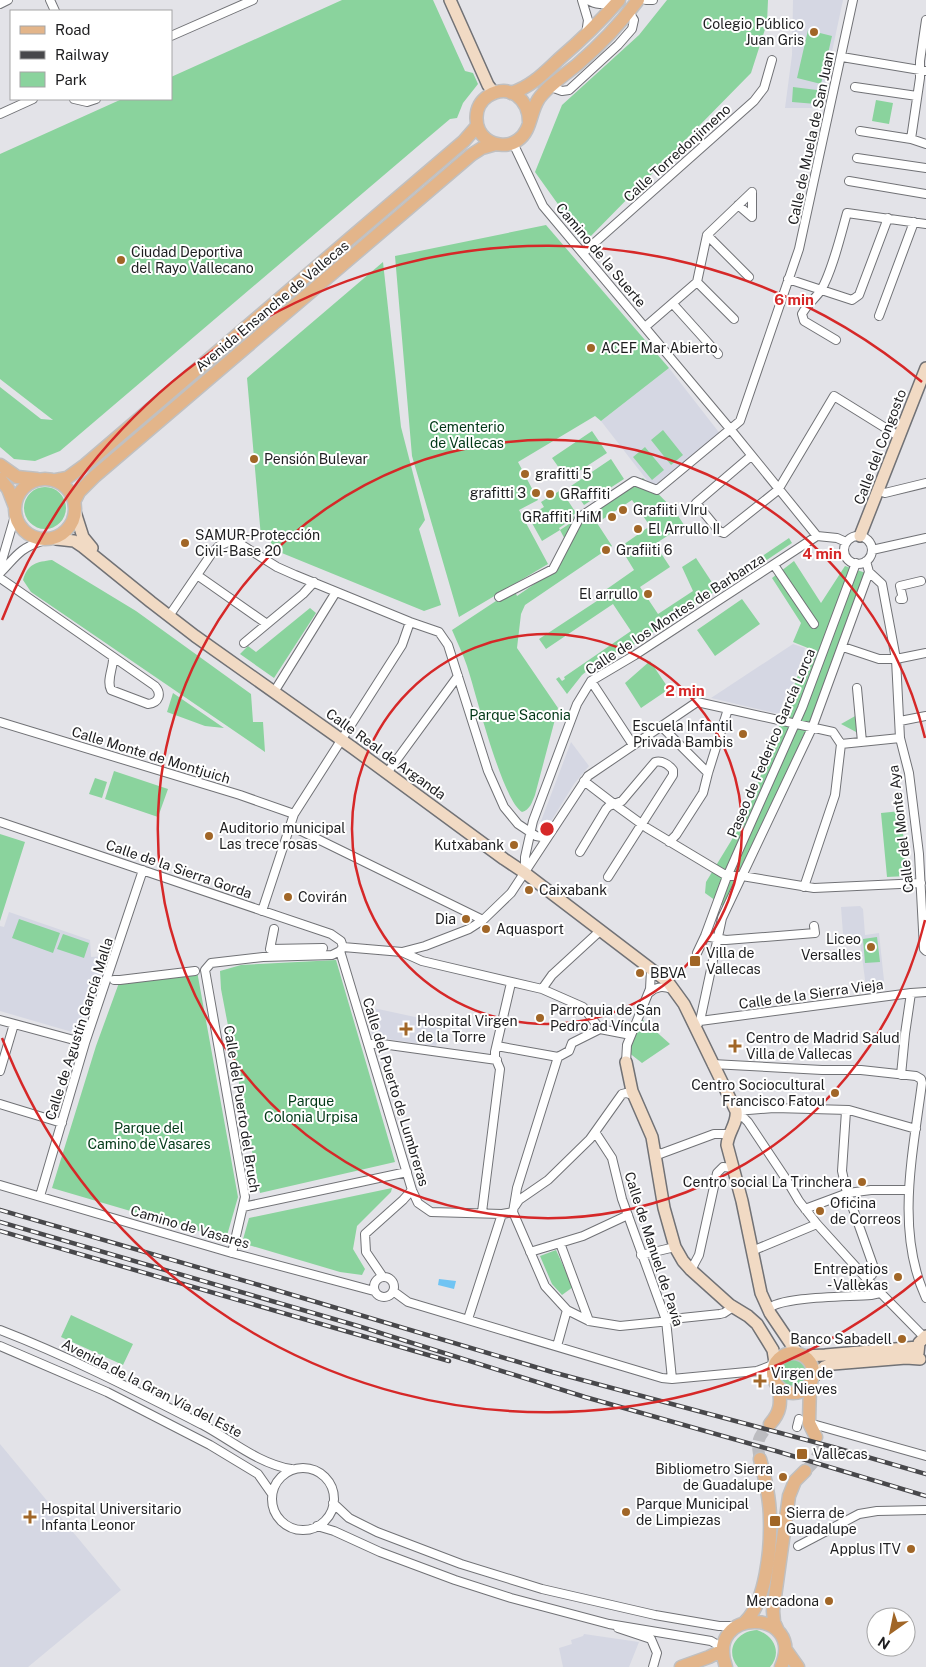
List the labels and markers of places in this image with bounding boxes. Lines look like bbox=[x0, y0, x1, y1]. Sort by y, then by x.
place label: Colegio Público Juan Gris bbox=[703, 16, 804, 48]
marker: Colegio Público Juan Gris bbox=[808, 26, 820, 38]
place label: Ciudad Deportiva del Rayo Vallecano bbox=[131, 244, 254, 276]
marker: Ciudad Deportiva del Rayo Vallecano bbox=[115, 254, 127, 266]
place label: ACEF Mar Abierto bbox=[601, 340, 718, 356]
marker: ACEF Mar Abierto bbox=[585, 342, 597, 354]
place label: Pensión Bulevar bbox=[264, 451, 368, 467]
marker: Pensión Bulevar bbox=[248, 453, 260, 465]
place label: grafitti 5 bbox=[535, 466, 591, 482]
marker: grafitti 5 bbox=[519, 468, 531, 480]
place label: grafitti 3 bbox=[470, 485, 526, 501]
place label: GRaffiti bbox=[560, 486, 610, 502]
marker: grafitti 3 bbox=[530, 487, 542, 499]
marker: GRaffiti bbox=[544, 488, 556, 500]
place label: Grafiiti VIru bbox=[633, 502, 707, 518]
marker: Grafiiti VIru bbox=[617, 504, 629, 516]
place label: GRaffiti HiM bbox=[522, 509, 602, 525]
marker: GRaffiti HiM bbox=[606, 511, 618, 523]
place label: El Arrullo II bbox=[648, 521, 720, 537]
marker: El Arrullo II bbox=[632, 523, 644, 535]
place label: SAMUR-Protección Civil- Base 20 bbox=[195, 527, 320, 559]
marker: SAMUR-Protección Civil- Base 20 bbox=[179, 537, 191, 549]
place label: Grafiiti 6 bbox=[616, 542, 673, 558]
marker: Grafiiti 6 bbox=[600, 544, 612, 556]
place label: El arrullo bbox=[579, 586, 638, 602]
marker: El arrullo bbox=[642, 588, 654, 600]
place label: Escuela Infantil Privada Bambis bbox=[632, 718, 733, 750]
marker: Escuela Infantil Privada Bambis bbox=[737, 728, 749, 740]
place label: Auditorio municipal Las trece rosas bbox=[219, 820, 345, 852]
centre of rings bbox=[538, 820, 556, 838]
marker: Auditorio municipal Las trece rosas bbox=[203, 830, 215, 842]
place label: Kutxabank bbox=[434, 837, 504, 853]
marker: Kutxabank bbox=[508, 839, 520, 851]
place label: Caixabank bbox=[539, 882, 607, 898]
marker: Caixabank bbox=[523, 884, 535, 896]
place label: Covirán bbox=[298, 889, 347, 905]
marker: Covirán bbox=[282, 891, 294, 903]
place label: Dia bbox=[435, 911, 456, 927]
marker: Dia bbox=[460, 913, 472, 925]
place label: Aquasport bbox=[496, 921, 564, 937]
marker: Aquasport bbox=[480, 923, 492, 935]
place label: Liceo Versalles bbox=[801, 931, 861, 963]
marker: Liceo Versalles bbox=[865, 941, 877, 953]
place label: Villa de Vallecas bbox=[706, 945, 761, 977]
marker: Villa de Vallecas bbox=[688, 954, 702, 968]
place label: BBVA bbox=[650, 965, 686, 981]
marker: BBVA bbox=[634, 967, 646, 979]
place label: Parroquia de San Pedro ad Víncula bbox=[550, 1002, 661, 1034]
marker: Parroquia de San Pedro ad Víncula bbox=[534, 1012, 546, 1024]
place label: Hospital Virgen de la Torre bbox=[417, 1013, 518, 1045]
marker: Hospital Virgen de la Torre bbox=[399, 1022, 413, 1036]
place label: Centro de Madrid Salud Villa de Vallecas bbox=[746, 1030, 900, 1062]
marker: Centro de Madrid Salud Villa de Vallecas bbox=[728, 1039, 742, 1053]
place label: Centro Sociocultural Francisco Fatou bbox=[691, 1077, 825, 1109]
marker: Centro Sociocultural Francisco Fatou bbox=[829, 1087, 841, 1099]
place label: Centro social La Trinchera bbox=[683, 1174, 852, 1190]
marker: Centro social La Trinchera bbox=[856, 1176, 868, 1188]
place label: Oficina de Correos bbox=[830, 1195, 901, 1227]
marker: Oficina de Correos bbox=[814, 1205, 826, 1217]
place label: Entrepatios - Vallekas bbox=[813, 1261, 888, 1293]
marker: Entrepatios - Vallekas bbox=[892, 1271, 904, 1283]
place label: Banco Sabadell bbox=[790, 1331, 892, 1347]
marker: Banco Sabadell bbox=[896, 1333, 908, 1345]
place label: Virgen de las Nieves bbox=[771, 1365, 837, 1397]
marker: Virgen de las Nieves bbox=[753, 1374, 767, 1388]
place label: Vallecas bbox=[813, 1446, 868, 1462]
marker: Vallecas bbox=[795, 1447, 809, 1461]
place label: Bibliometro Sierra de Guadalupe bbox=[655, 1461, 773, 1493]
marker: Bibliometro Sierra de Guadalupe bbox=[777, 1471, 789, 1483]
place label: Parque Municipal de Limpiezas bbox=[636, 1496, 749, 1528]
place label: Hospital Universitario Infanta Leonor bbox=[41, 1501, 181, 1533]
place label: Sierra de Guadalupe bbox=[786, 1505, 857, 1537]
marker: Parque Municipal de Limpiezas bbox=[620, 1506, 632, 1518]
marker: Hospital Universitario Infanta Leonor bbox=[23, 1510, 37, 1524]
marker: Sierra de Guadalupe bbox=[768, 1514, 782, 1528]
place label: Applus ITV bbox=[830, 1541, 902, 1557]
marker: Applus ITV bbox=[905, 1543, 917, 1555]
place label: Mercadona bbox=[746, 1593, 819, 1609]
marker: Mercadona bbox=[823, 1595, 835, 1607]

